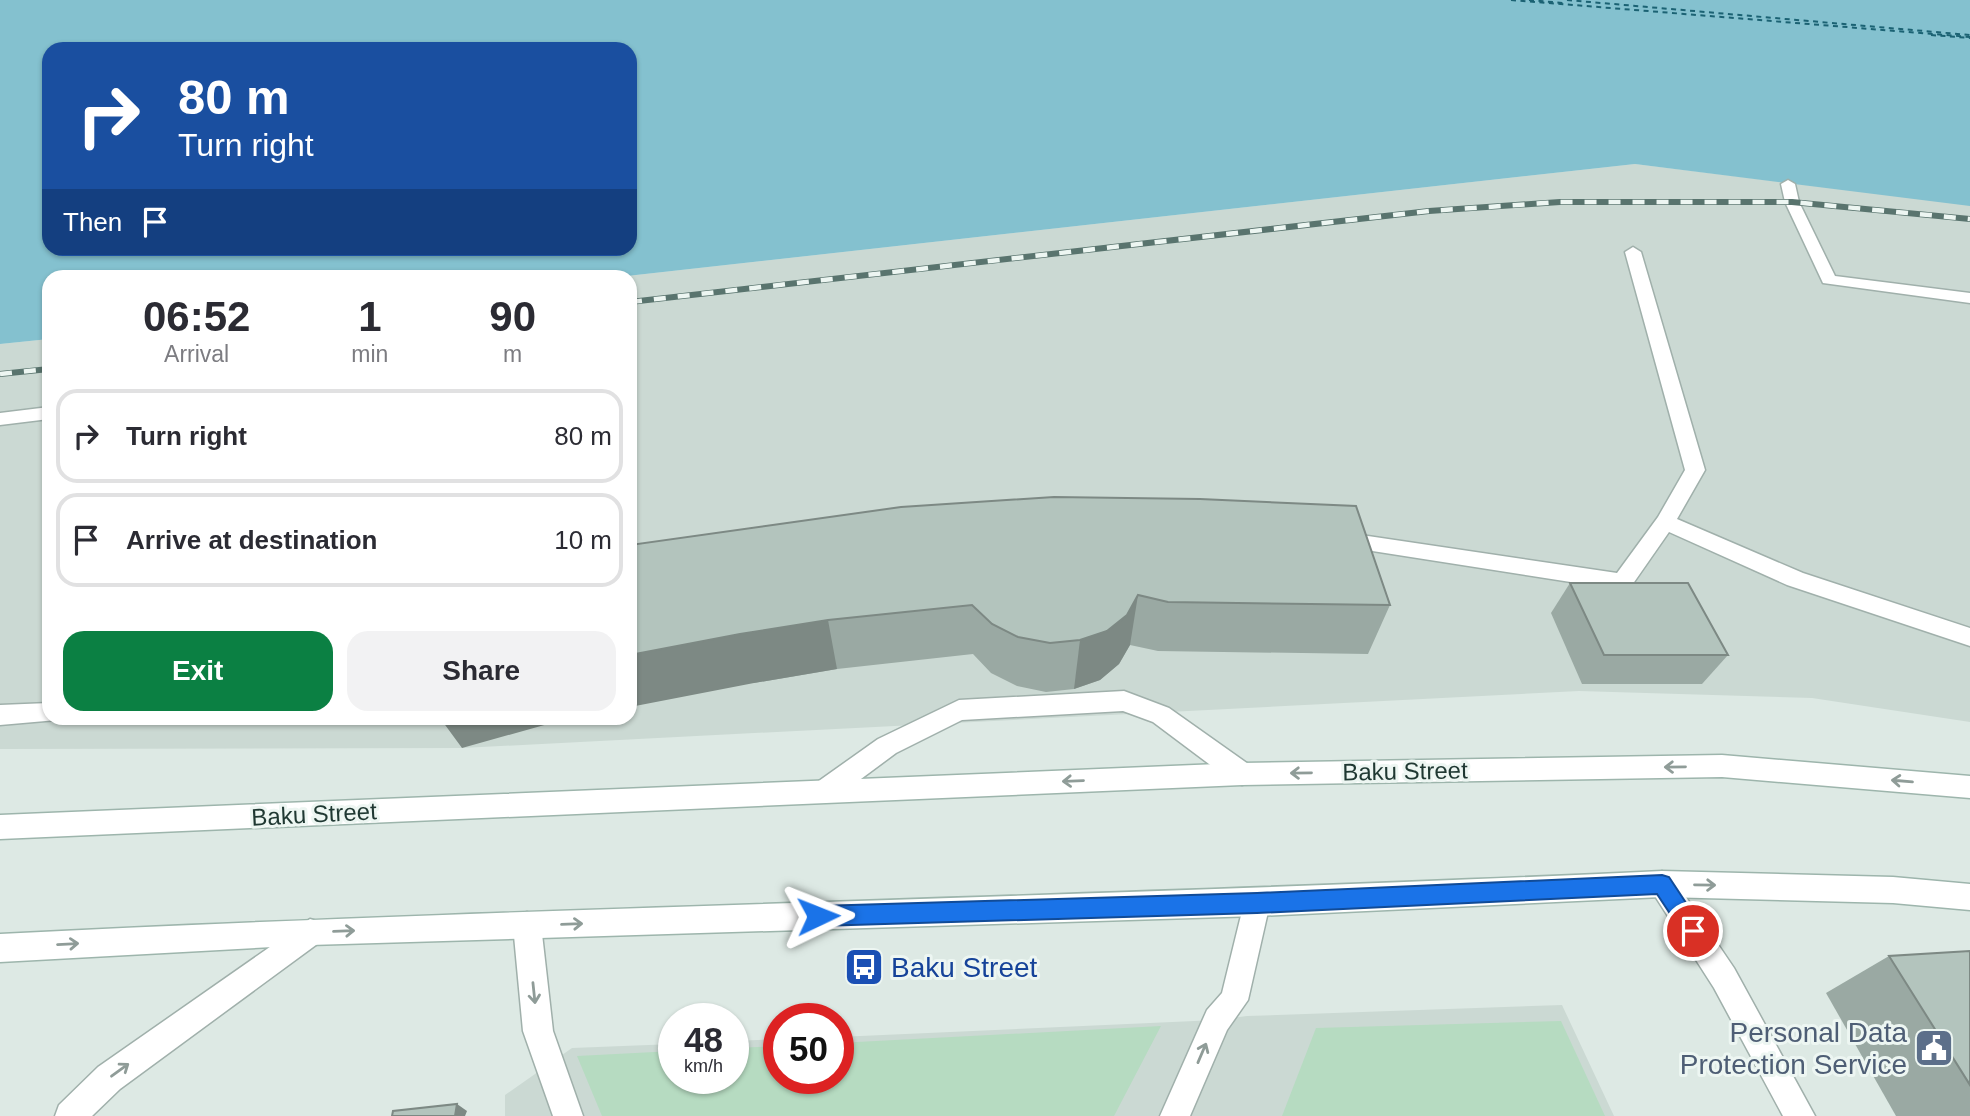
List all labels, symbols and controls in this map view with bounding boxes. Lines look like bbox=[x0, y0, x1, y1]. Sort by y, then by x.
icon: right bbox=[63, 70, 154, 161]
text: 80 m bbox=[178, 70, 290, 124]
text: Turn right bbox=[178, 127, 314, 163]
icon: arrive bbox=[136, 203, 174, 241]
text: Then bbox=[63, 207, 122, 237]
text: 06:52 bbox=[143, 293, 250, 340]
text: 1 bbox=[358, 293, 382, 340]
text: 90 bbox=[489, 293, 536, 340]
text: Arrival bbox=[164, 341, 229, 367]
text: min bbox=[351, 341, 388, 367]
text: m bbox=[503, 341, 522, 367]
icon: right bbox=[67, 417, 105, 455]
text: Turn right bbox=[126, 421, 247, 451]
text: 80 m bbox=[554, 421, 612, 451]
icon: arrive bbox=[67, 521, 105, 559]
text: Arrive at destination bbox=[126, 525, 377, 555]
text: 10 m bbox=[554, 525, 612, 555]
button: Exit bbox=[63, 631, 333, 711]
button: Share bbox=[347, 631, 616, 711]
street label: Baku Street bbox=[1342, 756, 1468, 786]
one-way arrow bbox=[1664, 760, 1687, 774]
one-way arrow bbox=[1289, 766, 1312, 780]
one-way arrow bbox=[1891, 774, 1914, 787]
one-way arrow bbox=[1063, 775, 1085, 788]
street label: Baku Street bbox=[251, 797, 378, 831]
position arrow bbox=[781, 879, 855, 953]
one-way arrow bbox=[1693, 879, 1716, 892]
pin bbox=[1663, 901, 1723, 961]
icon: arrive bbox=[1674, 912, 1712, 950]
one-way arrow bbox=[560, 917, 583, 931]
one-way arrow bbox=[333, 925, 356, 938]
one-way arrow bbox=[56, 938, 79, 951]
bus stop icon: Baku Street bbox=[843, 946, 885, 988]
place label: Baku Street bbox=[891, 952, 1038, 983]
one-way arrow bbox=[528, 981, 541, 1004]
speed limit sign: 50 bbox=[763, 1003, 854, 1094]
place label: Personal Data Protection Service bbox=[1680, 1017, 1907, 1080]
text: 48 bbox=[684, 1020, 723, 1059]
public building icon: Personal Data Protection Service bbox=[1913, 1027, 1955, 1069]
one-way arrow bbox=[1196, 1043, 1209, 1065]
text: km/h bbox=[684, 1056, 723, 1076]
one-way arrow bbox=[110, 1063, 129, 1077]

